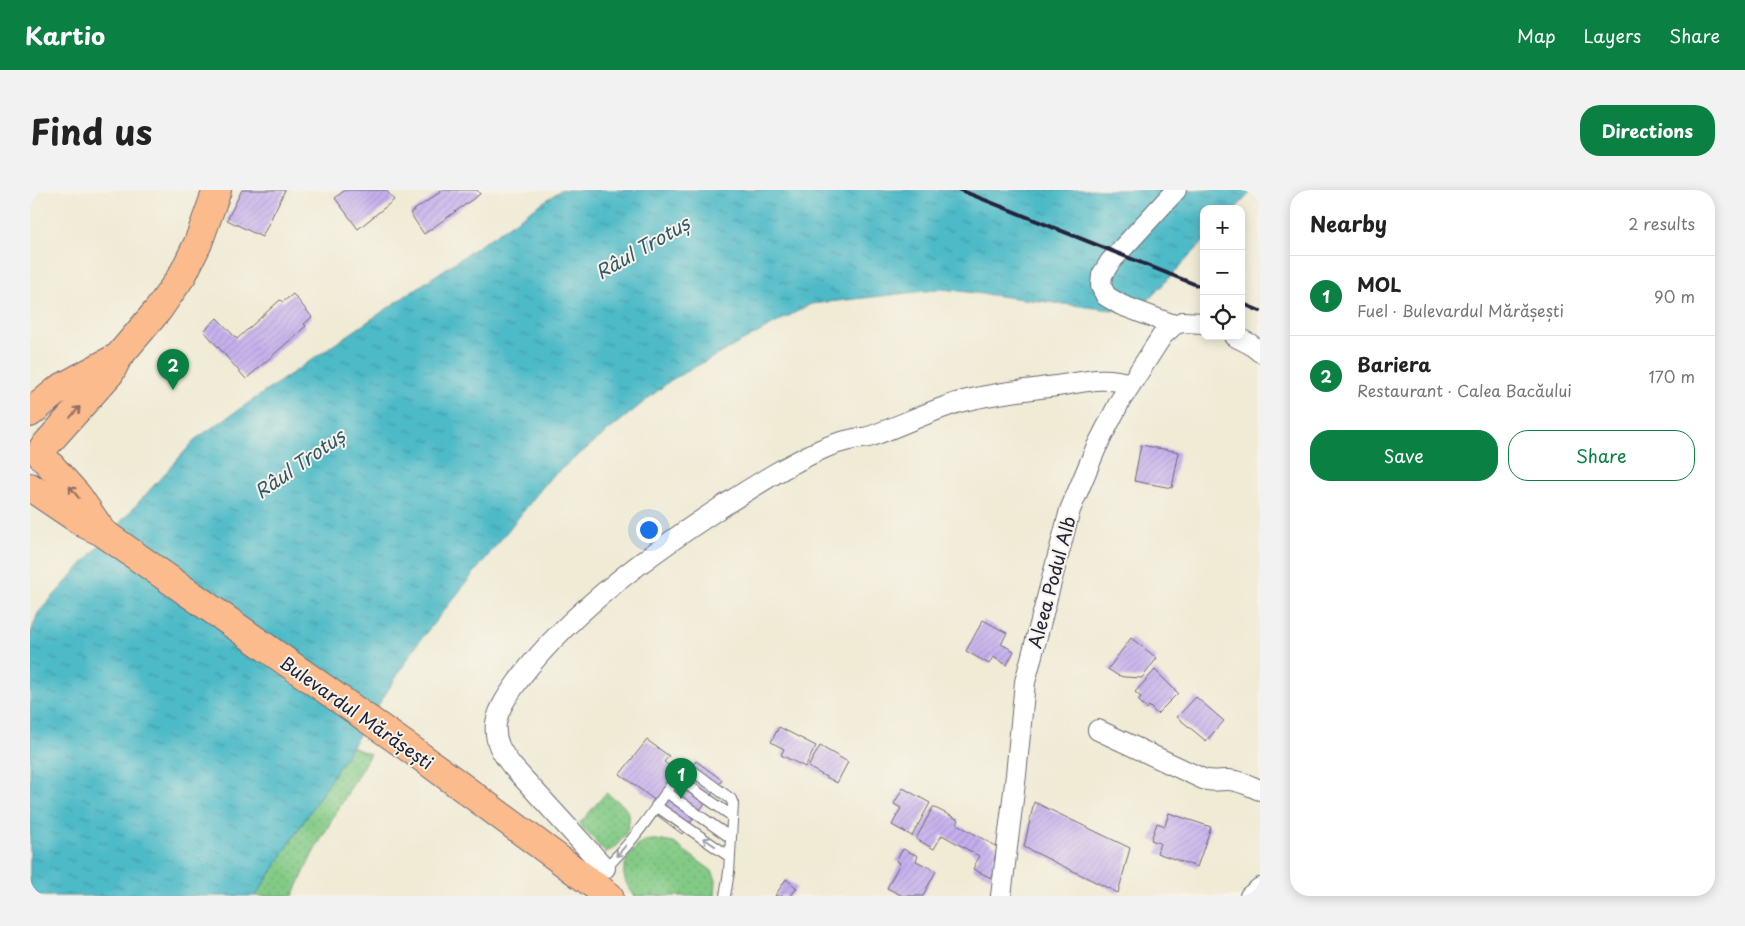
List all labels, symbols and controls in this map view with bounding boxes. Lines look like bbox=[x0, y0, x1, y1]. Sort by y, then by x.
text: Kartio bbox=[25, 17, 105, 53]
text: Map bbox=[1517, 22, 1556, 49]
text: Layers bbox=[1584, 22, 1641, 49]
text: Share bbox=[1669, 22, 1720, 49]
text: Find us bbox=[30, 104, 152, 157]
button: Directions bbox=[1580, 105, 1715, 156]
map controls bbox=[1200, 205, 1245, 340]
button: + bbox=[1200, 205, 1245, 250]
text: Nearby bbox=[1310, 207, 1387, 239]
water label: Râul Trotuș bbox=[590, 208, 696, 285]
text: 2 results bbox=[1628, 211, 1695, 235]
button: − bbox=[1200, 250, 1245, 295]
text: MOL bbox=[1357, 270, 1401, 298]
text: 1 bbox=[1322, 284, 1330, 308]
text: 90 m bbox=[1654, 284, 1695, 308]
button: locate bbox=[1200, 295, 1245, 340]
text: Fuel · Bulevardul Mărășești bbox=[1357, 298, 1564, 322]
pin: 2 bbox=[157, 349, 189, 390]
text: Bariera bbox=[1357, 350, 1431, 378]
text: 2 bbox=[1320, 364, 1332, 388]
text: 170 m bbox=[1649, 364, 1695, 388]
text: Restaurant · Calea Bacăului bbox=[1357, 378, 1572, 402]
one-way arrow bbox=[69, 406, 81, 419]
water label: Râul Trotuș bbox=[248, 420, 352, 504]
button: Save bbox=[1310, 430, 1498, 481]
button: Share bbox=[1508, 430, 1695, 481]
one-way arrow bbox=[69, 486, 80, 499]
street label: Aleea Podul Alb bbox=[1020, 513, 1082, 651]
your location bbox=[636, 517, 662, 543]
street label: Bulevardul Mărășești bbox=[275, 649, 439, 775]
pin: 1 bbox=[665, 758, 697, 799]
one-way arrow bbox=[702, 837, 716, 848]
one-way arrow bbox=[615, 845, 627, 858]

